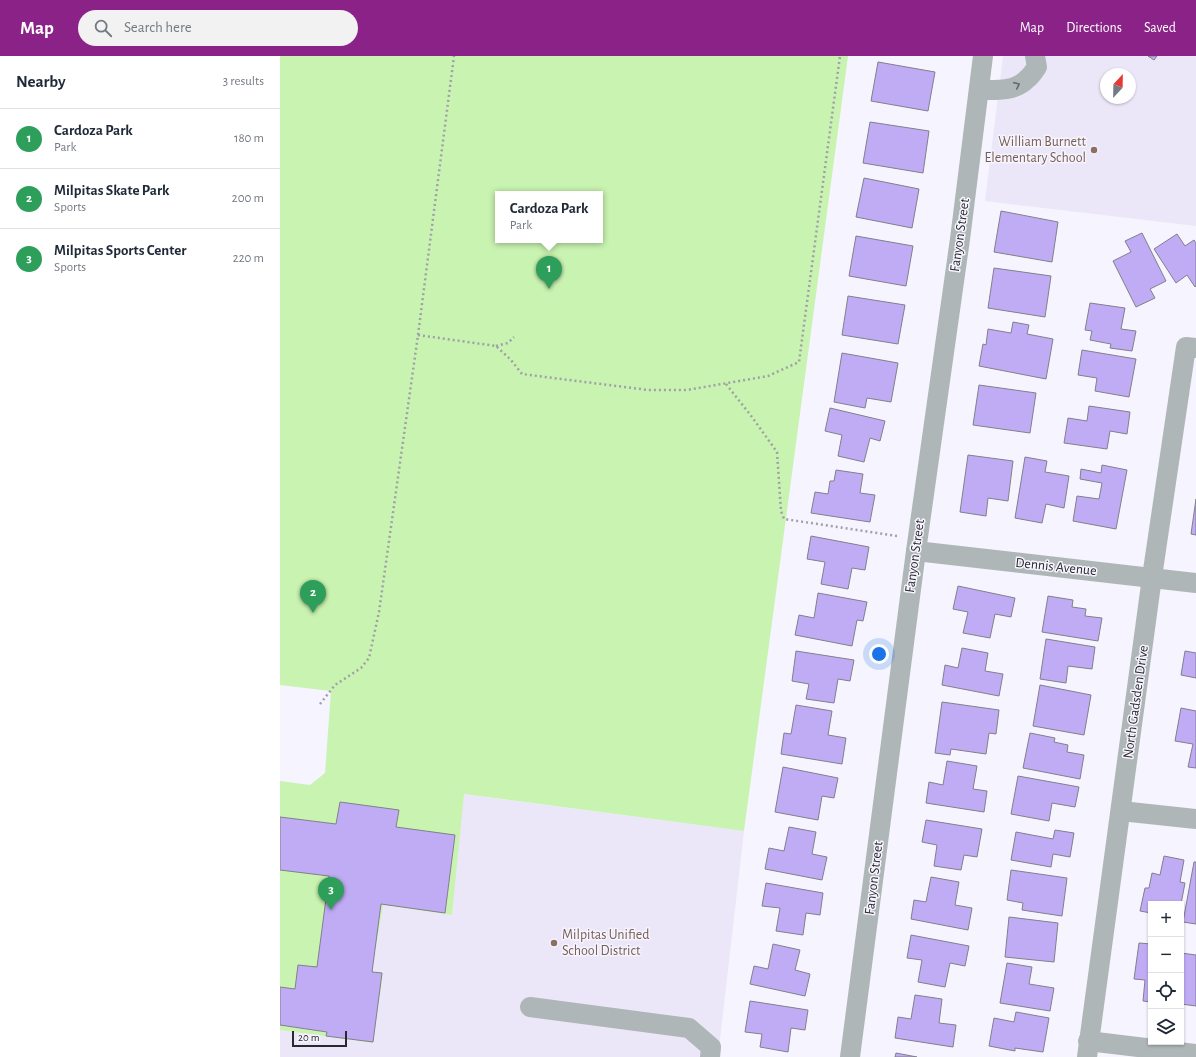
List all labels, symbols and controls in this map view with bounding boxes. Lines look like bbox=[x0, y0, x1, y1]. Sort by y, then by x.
search box bbox=[78, 10, 358, 46]
icon: search bbox=[92, 17, 114, 39]
text: Map bbox=[20, 19, 54, 38]
text: Search here bbox=[124, 20, 192, 35]
text: Map bbox=[1020, 21, 1044, 35]
text: Directions bbox=[1066, 21, 1122, 35]
text: Saved bbox=[1144, 21, 1176, 35]
north arrow bbox=[1100, 68, 1136, 104]
text: Nearby bbox=[16, 73, 66, 90]
text: 3 results bbox=[223, 75, 264, 88]
one-way arrow bbox=[1013, 82, 1020, 90]
text: Cardoza Park bbox=[54, 123, 133, 138]
text: 1 bbox=[27, 132, 31, 145]
text: 180 m bbox=[234, 132, 264, 145]
place label: William Burnett Elementary School bbox=[985, 135, 1087, 165]
text: Park bbox=[54, 141, 76, 154]
marker: William Burnett Elementary School bbox=[1089, 145, 1099, 155]
text: Milpitas Skate Park bbox=[54, 183, 169, 198]
popup bbox=[495, 191, 603, 243]
text: 2 bbox=[26, 192, 32, 205]
text: 200 m bbox=[232, 192, 264, 205]
street label: Fanyon Street bbox=[948, 197, 972, 273]
text: Sports bbox=[54, 201, 86, 214]
text: Cardoza Park bbox=[510, 201, 588, 216]
text: Park bbox=[510, 219, 532, 232]
text: Milpitas Sports Center bbox=[54, 243, 186, 258]
text: 3 bbox=[26, 252, 32, 265]
text: 220 m bbox=[233, 252, 264, 265]
pin: 1 bbox=[536, 256, 562, 289]
text: Sports bbox=[54, 261, 86, 274]
street label: Fanyon Street bbox=[903, 518, 927, 594]
street label: Dennis Avenue bbox=[1015, 556, 1097, 578]
pin: 2 bbox=[300, 580, 326, 613]
your location bbox=[869, 644, 889, 664]
street label: North Gadsden Drive bbox=[1121, 645, 1151, 759]
street label: Fanyon Street bbox=[863, 840, 886, 916]
pin: 3 bbox=[318, 877, 344, 910]
map controls bbox=[1148, 901, 1184, 1045]
button: + bbox=[1148, 901, 1184, 937]
place label: Milpitas Unified School District bbox=[562, 928, 649, 958]
button: − bbox=[1148, 937, 1184, 973]
marker: Milpitas Unified School District bbox=[549, 938, 559, 948]
button: locate bbox=[1148, 973, 1184, 1009]
button: layers bbox=[1148, 1009, 1184, 1045]
scale bar bbox=[292, 1029, 347, 1048]
text: 20 m bbox=[298, 1032, 319, 1043]

